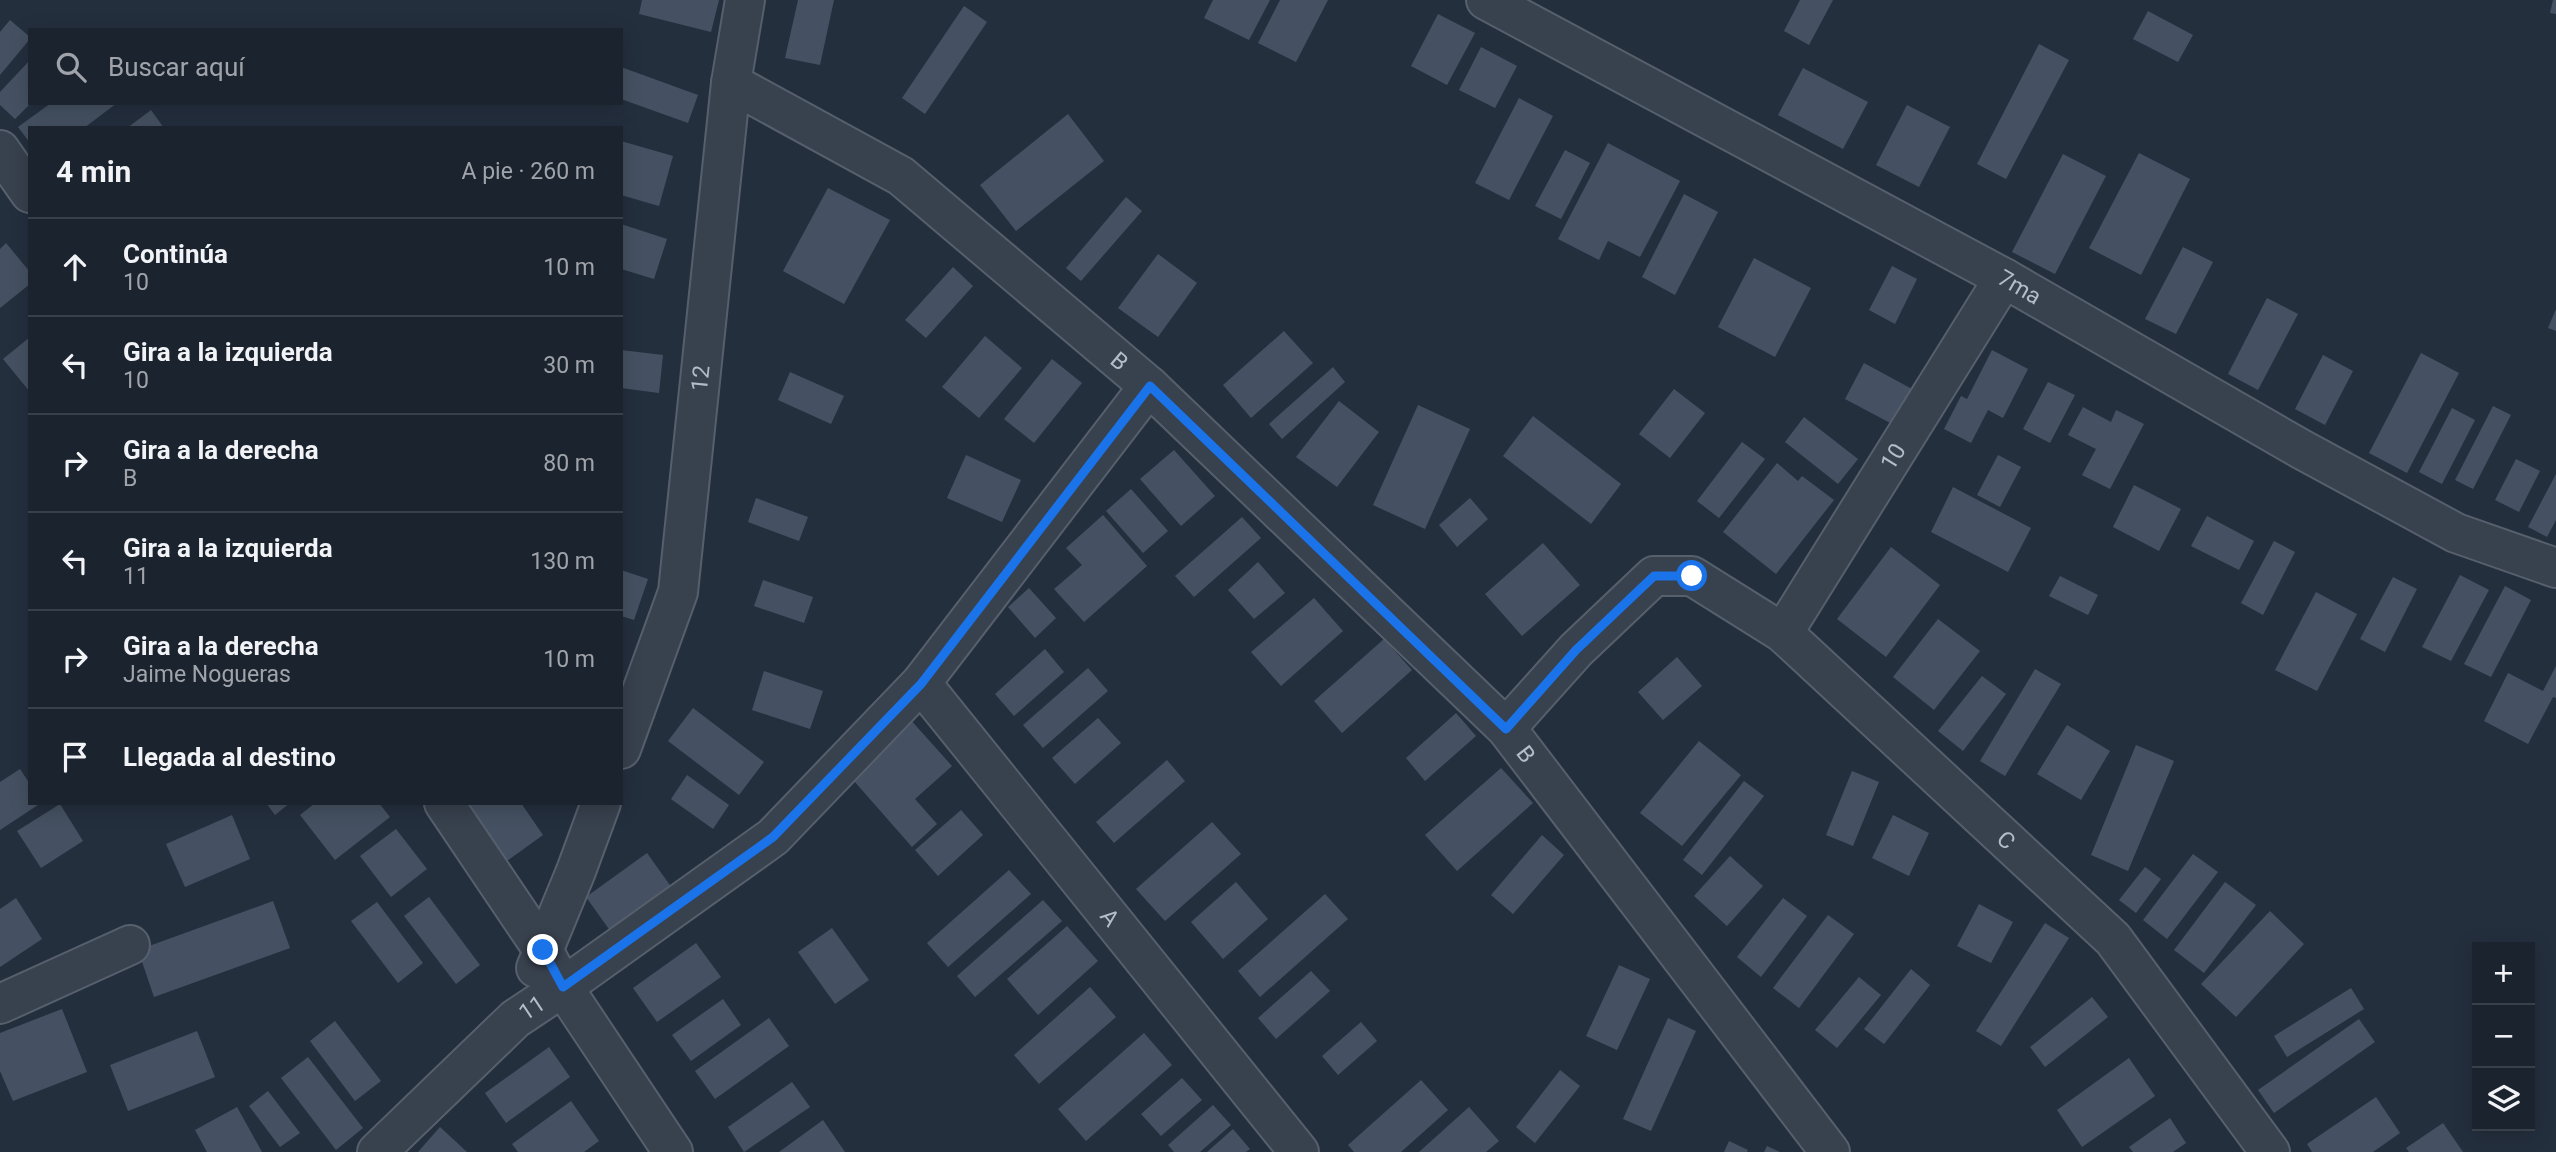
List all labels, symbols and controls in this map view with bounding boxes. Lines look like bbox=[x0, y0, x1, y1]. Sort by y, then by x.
search box bbox=[28, 28, 623, 105]
icon: search bbox=[52, 48, 90, 86]
text: Buscar aquí bbox=[108, 52, 245, 82]
text: 4 min bbox=[56, 154, 131, 189]
text: A pie · 260 m bbox=[462, 158, 595, 185]
text: Continúa bbox=[123, 239, 228, 269]
icon: ahead bbox=[56, 248, 94, 286]
text: 10 m bbox=[543, 254, 595, 281]
street label: 7ma bbox=[1993, 264, 2046, 311]
text: 10 bbox=[123, 269, 149, 296]
text: Gira a la izquierda bbox=[123, 337, 333, 367]
icon: left bbox=[56, 346, 94, 384]
street label: B bbox=[1105, 346, 1133, 376]
text: 30 m bbox=[543, 352, 595, 379]
street label: 12 bbox=[686, 364, 716, 393]
text: 10 bbox=[123, 367, 149, 394]
text: Gira a la derecha bbox=[123, 435, 319, 465]
street label: 10 bbox=[1875, 439, 1912, 475]
icon: right bbox=[56, 444, 94, 482]
text: 80 m bbox=[543, 450, 595, 477]
text: B bbox=[123, 465, 137, 492]
text: Gira a la izquierda bbox=[123, 533, 333, 563]
icon: left bbox=[56, 542, 94, 580]
text: 130 m bbox=[530, 548, 595, 575]
route start bbox=[1676, 560, 1707, 591]
text: 11 bbox=[123, 563, 149, 590]
text: Gira a la derecha bbox=[123, 631, 319, 661]
icon: right bbox=[56, 640, 94, 678]
text: 10 m bbox=[543, 646, 595, 673]
text: Jaime Nogueras bbox=[123, 661, 291, 688]
icon: arrive bbox=[56, 738, 94, 776]
street label: B bbox=[1510, 741, 1541, 768]
text: Llegada al destino bbox=[123, 742, 336, 772]
street label: C bbox=[1991, 825, 2020, 855]
street label: A bbox=[1094, 903, 1125, 932]
route end bbox=[527, 934, 558, 965]
map controls bbox=[2472, 942, 2535, 1131]
button: + bbox=[2472, 942, 2535, 1005]
street label: 11 bbox=[514, 990, 550, 1027]
button: − bbox=[2472, 1005, 2535, 1068]
button: layers bbox=[2472, 1068, 2535, 1131]

